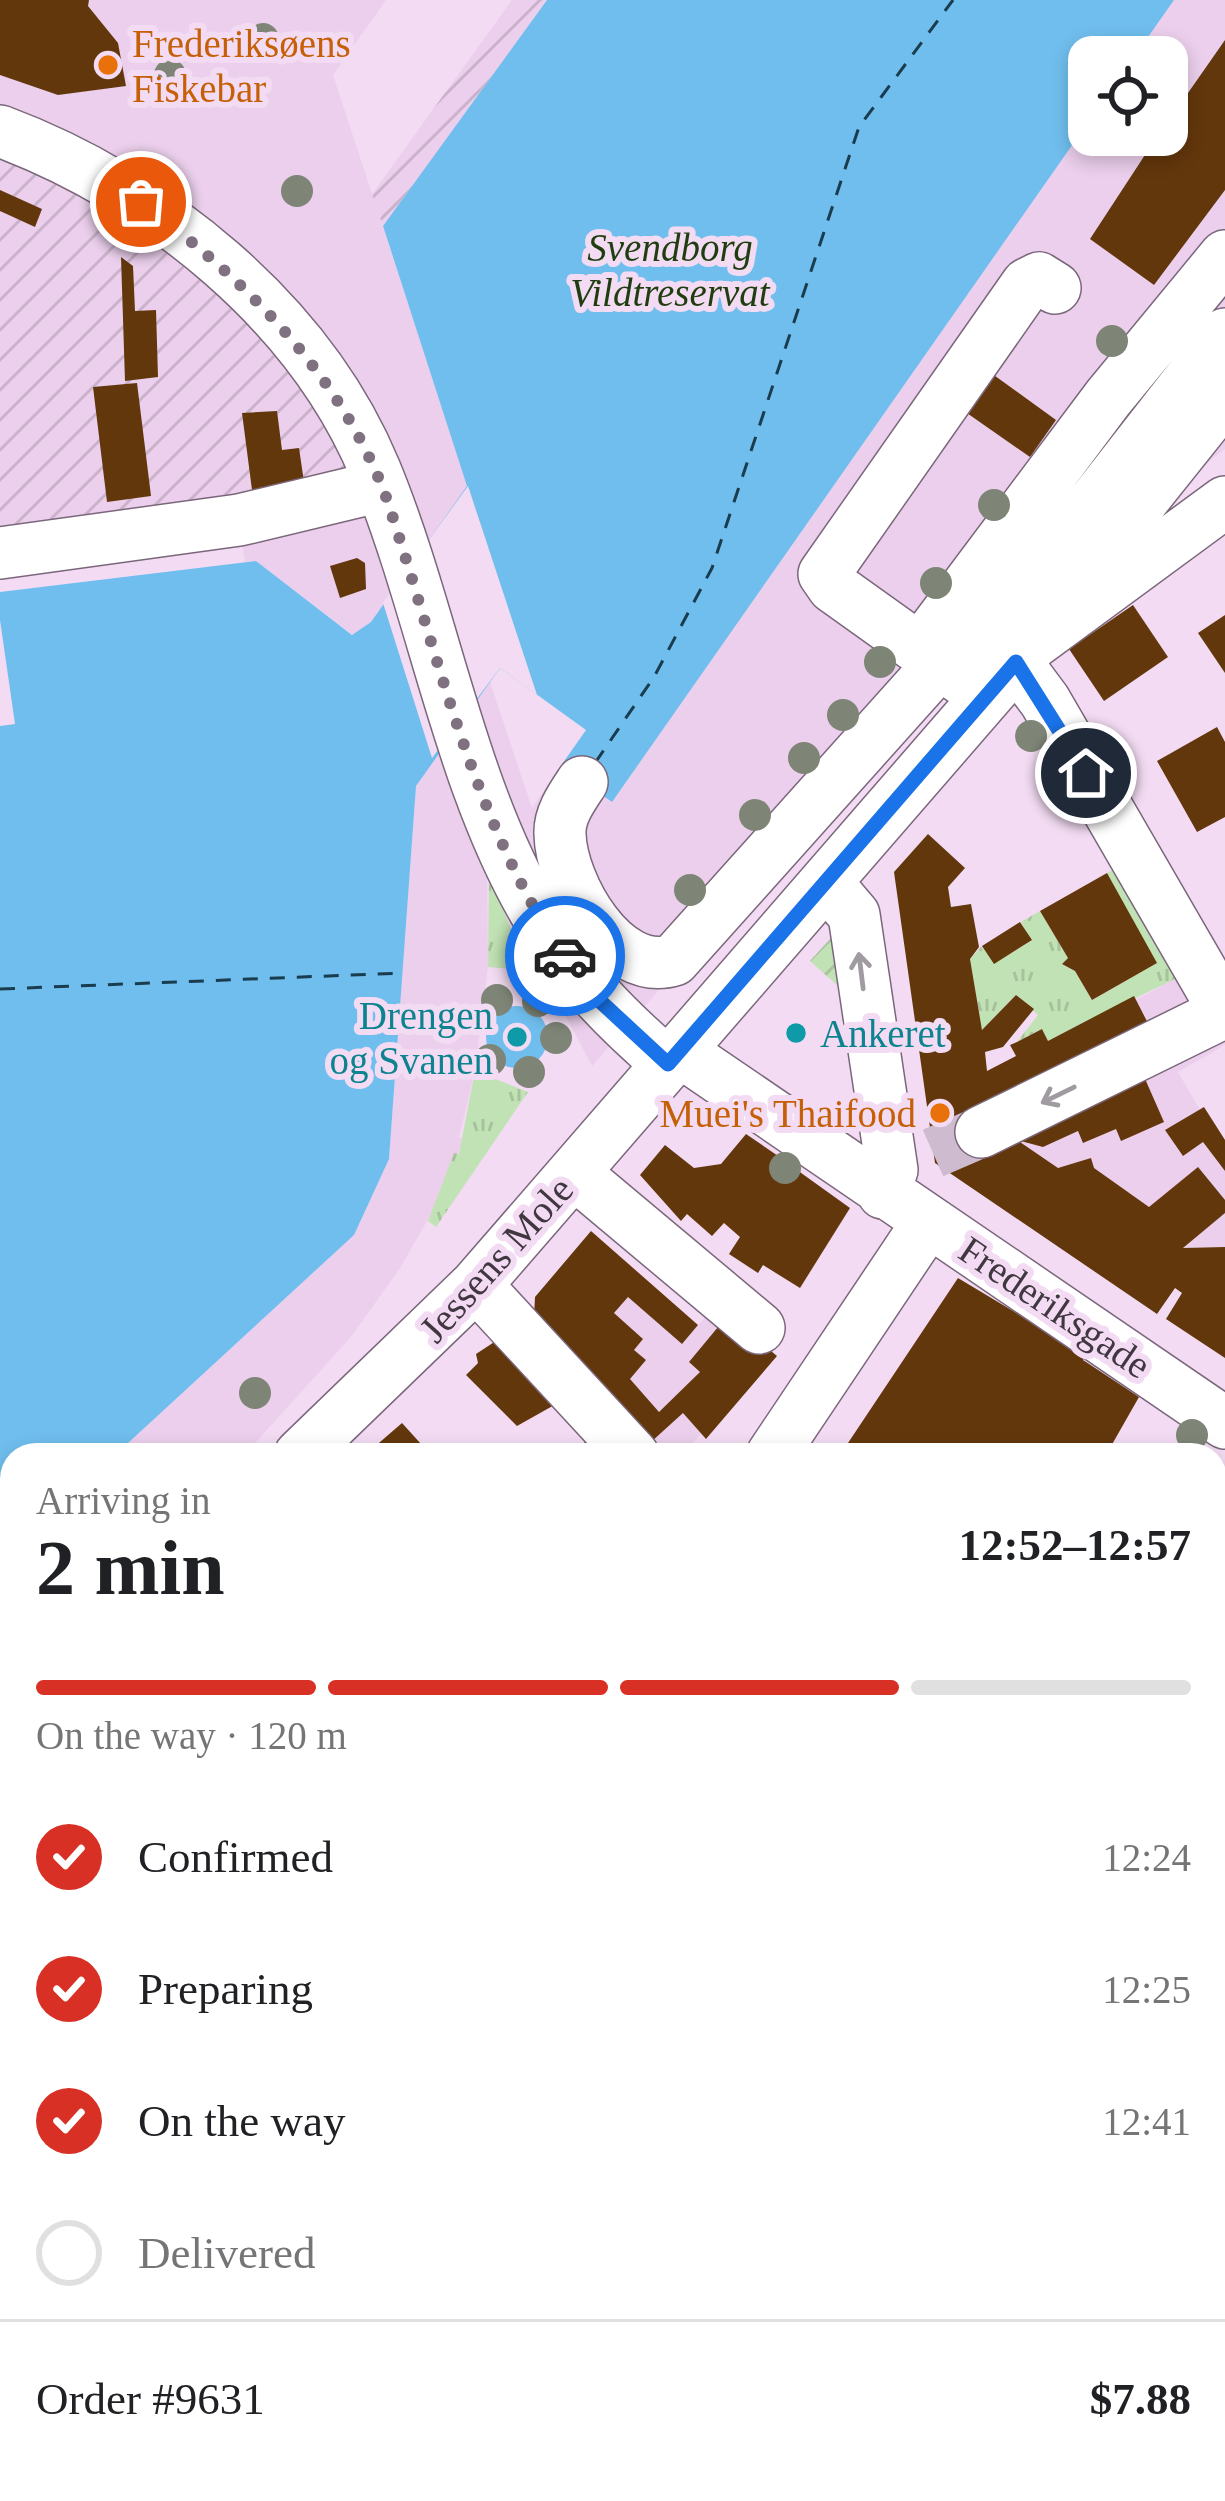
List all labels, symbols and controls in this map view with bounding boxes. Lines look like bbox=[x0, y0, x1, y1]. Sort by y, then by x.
place label: Frederiksøens Fiskebar bbox=[132, 22, 351, 110]
map controls bbox=[1068, 36, 1188, 156]
button: locate bbox=[1068, 36, 1188, 156]
marker: Frederiksøens Fiskebar bbox=[95, 52, 121, 78]
pin bbox=[90, 151, 192, 253]
icon: bag bbox=[108, 169, 174, 235]
park label: Svendborg Vildtreservat bbox=[570, 226, 771, 314]
pin bbox=[1035, 722, 1137, 824]
icon: home bbox=[1053, 740, 1119, 806]
courier bbox=[505, 896, 625, 1016]
icon: car bbox=[532, 923, 598, 989]
one-way arrow bbox=[849, 952, 872, 991]
place label: Drengen og Svanen bbox=[329, 994, 493, 1083]
place label: Ankeret bbox=[820, 1012, 946, 1055]
marker: Ankeret bbox=[783, 1020, 809, 1046]
marker: Drengen og Svanen bbox=[504, 1024, 530, 1050]
one-way arrow bbox=[1040, 1085, 1076, 1107]
place label: Muei's Thaifood bbox=[659, 1092, 916, 1135]
marker: Muei's Thaifood bbox=[927, 1100, 953, 1126]
street label: Jessens Mole bbox=[411, 1168, 581, 1350]
street label: Frederiksgade bbox=[951, 1227, 1159, 1387]
text: Arriving in bbox=[36, 1479, 210, 1522]
text: 12:52–12:57 bbox=[959, 1520, 1191, 1570]
text: 2 min bbox=[36, 1524, 225, 1611]
text: On the way · 120 m bbox=[36, 1714, 347, 1757]
icon: check bbox=[36, 1824, 102, 1890]
text: Confirmed bbox=[138, 1832, 333, 1882]
text: 12:24 bbox=[1102, 1836, 1191, 1879]
icon: check bbox=[36, 1956, 102, 2022]
text: Preparing bbox=[138, 1964, 313, 2014]
text: 12:25 bbox=[1102, 1968, 1191, 2011]
icon: check bbox=[36, 2088, 102, 2154]
text: On the way bbox=[138, 2096, 345, 2146]
text: 12:41 bbox=[1102, 2100, 1191, 2143]
text: Delivered bbox=[138, 2228, 315, 2278]
text: Order #9631 bbox=[36, 2374, 265, 2424]
text: $7.88 bbox=[1090, 2374, 1191, 2424]

